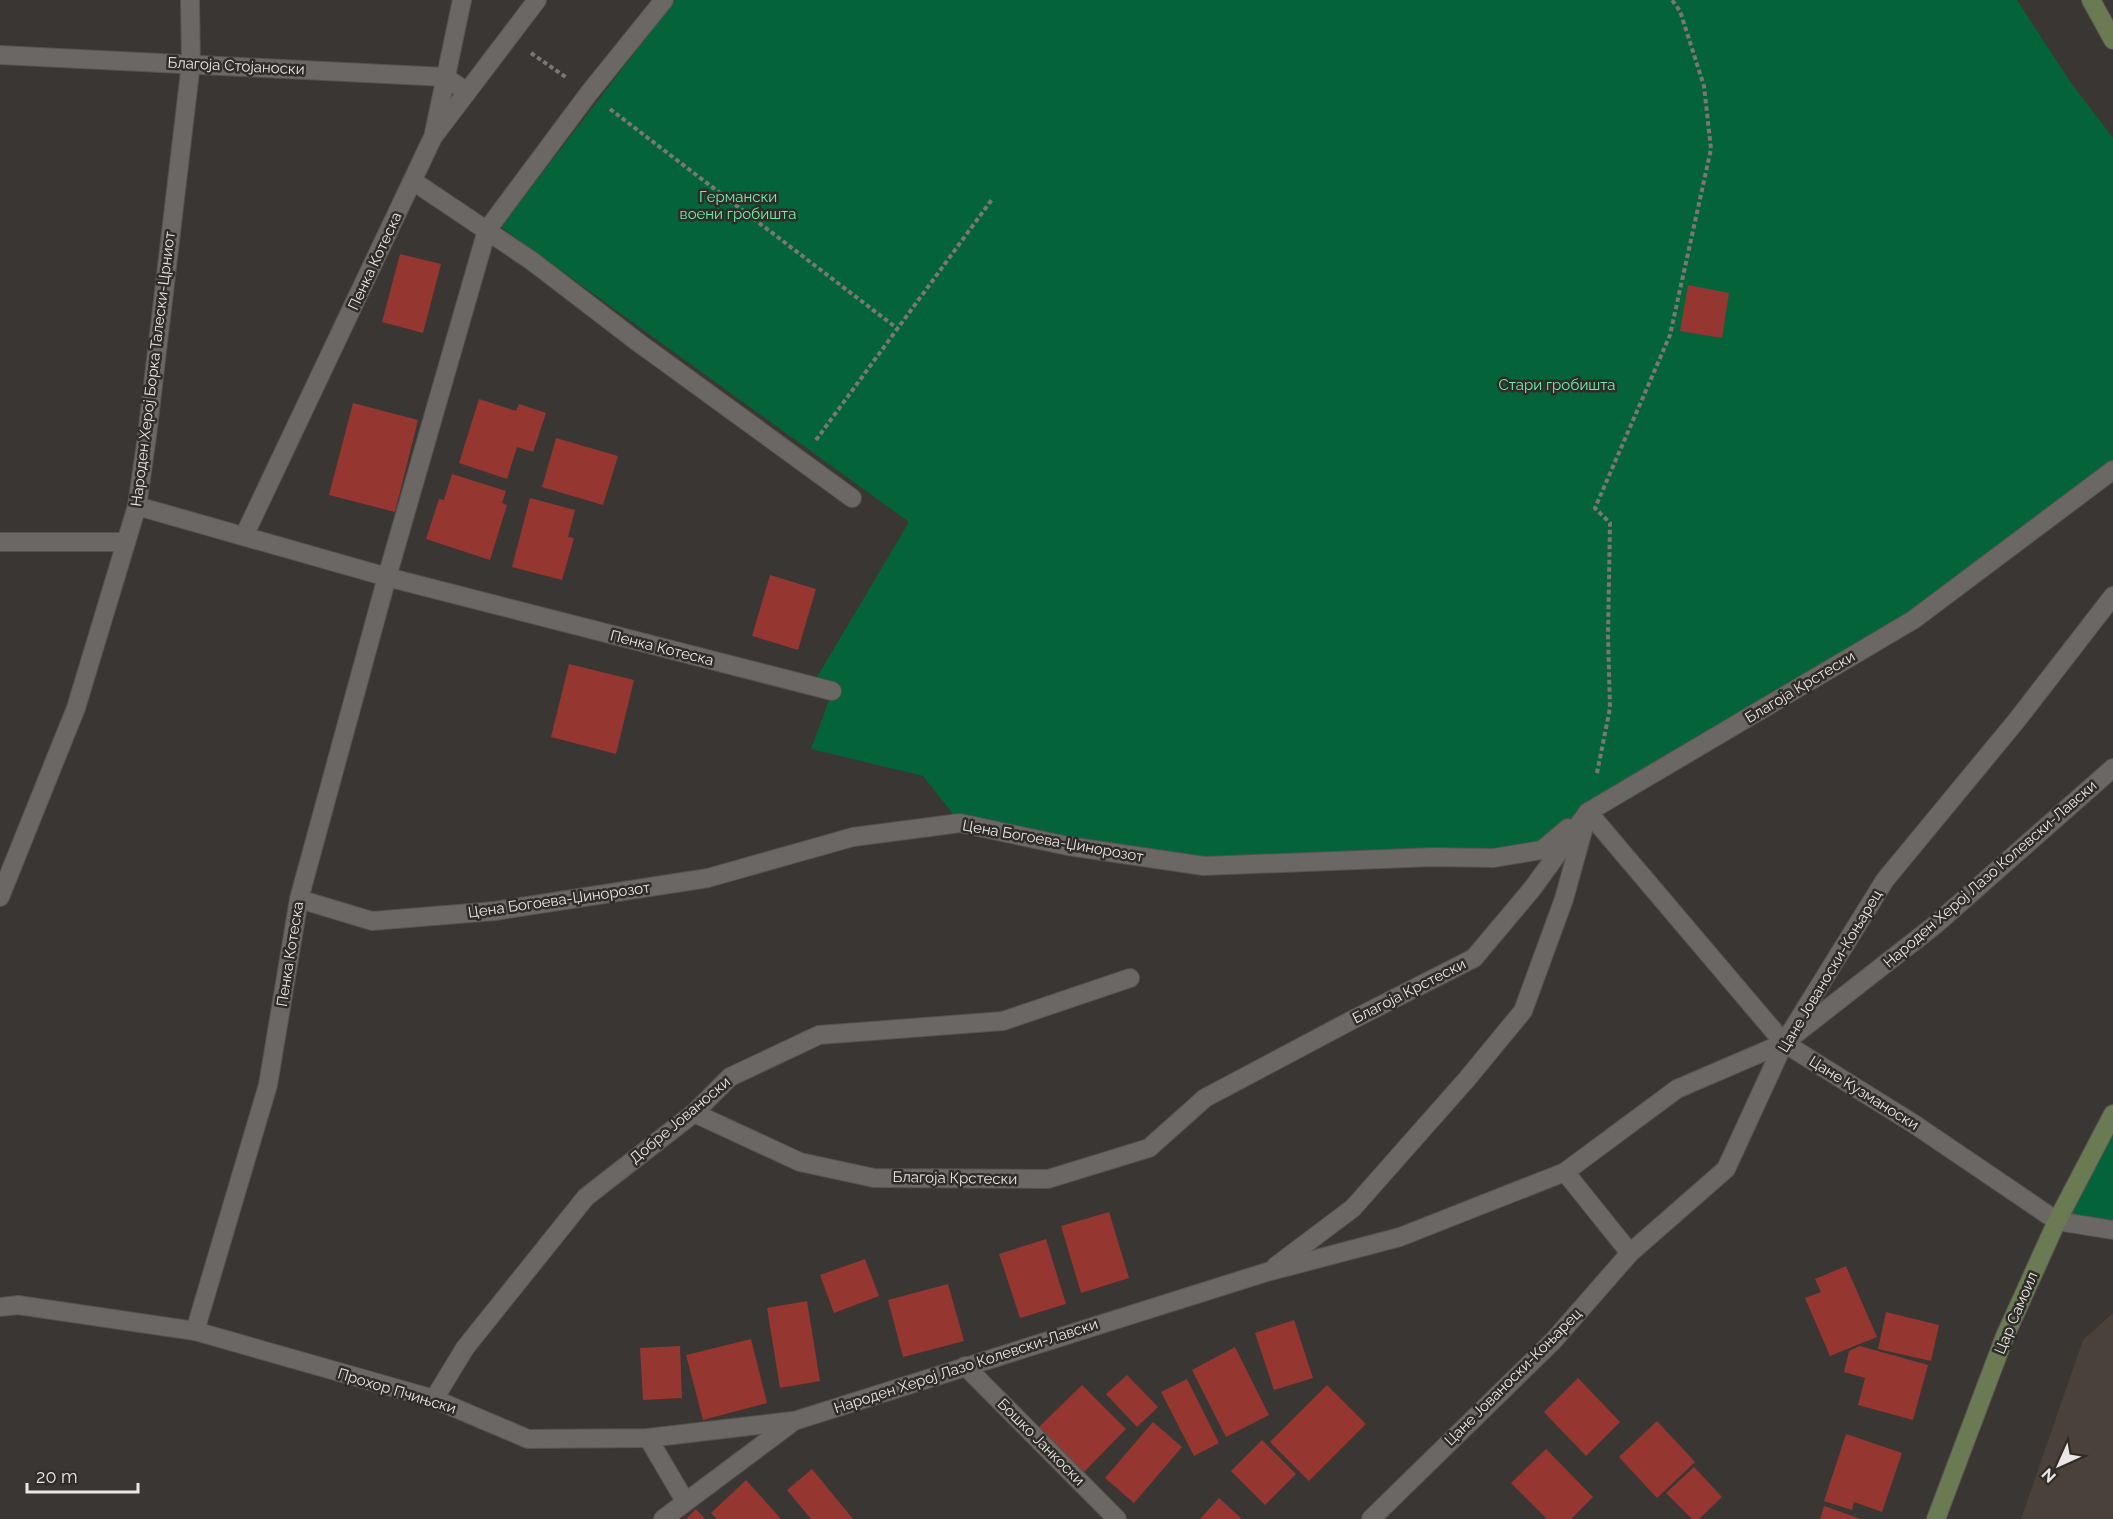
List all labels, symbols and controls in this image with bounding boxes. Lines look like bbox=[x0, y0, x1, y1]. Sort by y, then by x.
street label: Благоја Стојаноски bbox=[167, 53, 305, 79]
park label: Германски воени гробишта bbox=[680, 188, 796, 223]
street label: Пенка Котеска bbox=[344, 209, 406, 313]
street label: Народен Херој Борка Талески-Црниот bbox=[127, 231, 179, 507]
park label: Стари гробишта bbox=[1498, 376, 1616, 394]
street label: Пенка Котеска bbox=[608, 626, 716, 670]
street label: Благоја Крстески bbox=[1742, 647, 1858, 727]
street label: Народен Херој Лазо Колевски-Лавски bbox=[1880, 777, 2100, 971]
street label: Цена Богоева-Џинорозот bbox=[961, 816, 1145, 866]
street label: Цена Богоева-Џинорозот bbox=[467, 878, 651, 922]
street label: Цане Јованоски-Коњарец bbox=[1774, 886, 1886, 1056]
street label: Пенка Котеска bbox=[273, 900, 307, 1008]
street label: Благоја Крстески bbox=[1349, 955, 1469, 1027]
street label: Цане Кузманоски bbox=[1806, 1052, 1922, 1134]
street label: Добре Јованоски bbox=[626, 1073, 734, 1167]
street label: Благоја Крстески bbox=[892, 1168, 1018, 1188]
street label: Цар Самоил bbox=[1991, 1269, 2041, 1357]
street label: Цане Јованоски-Коњарец bbox=[1441, 1305, 1585, 1449]
street label: Народен Херој Лазо Колевски-Лавски bbox=[832, 1315, 1100, 1417]
street label: Прохор Пчињски bbox=[336, 1364, 458, 1418]
street label: Бошко Јанкоски bbox=[994, 1395, 1088, 1489]
north arrow bbox=[2029, 1435, 2089, 1495]
scale bar bbox=[27, 1456, 138, 1494]
text: N bbox=[2038, 1464, 2060, 1486]
text: 20 m bbox=[36, 1466, 78, 1487]

